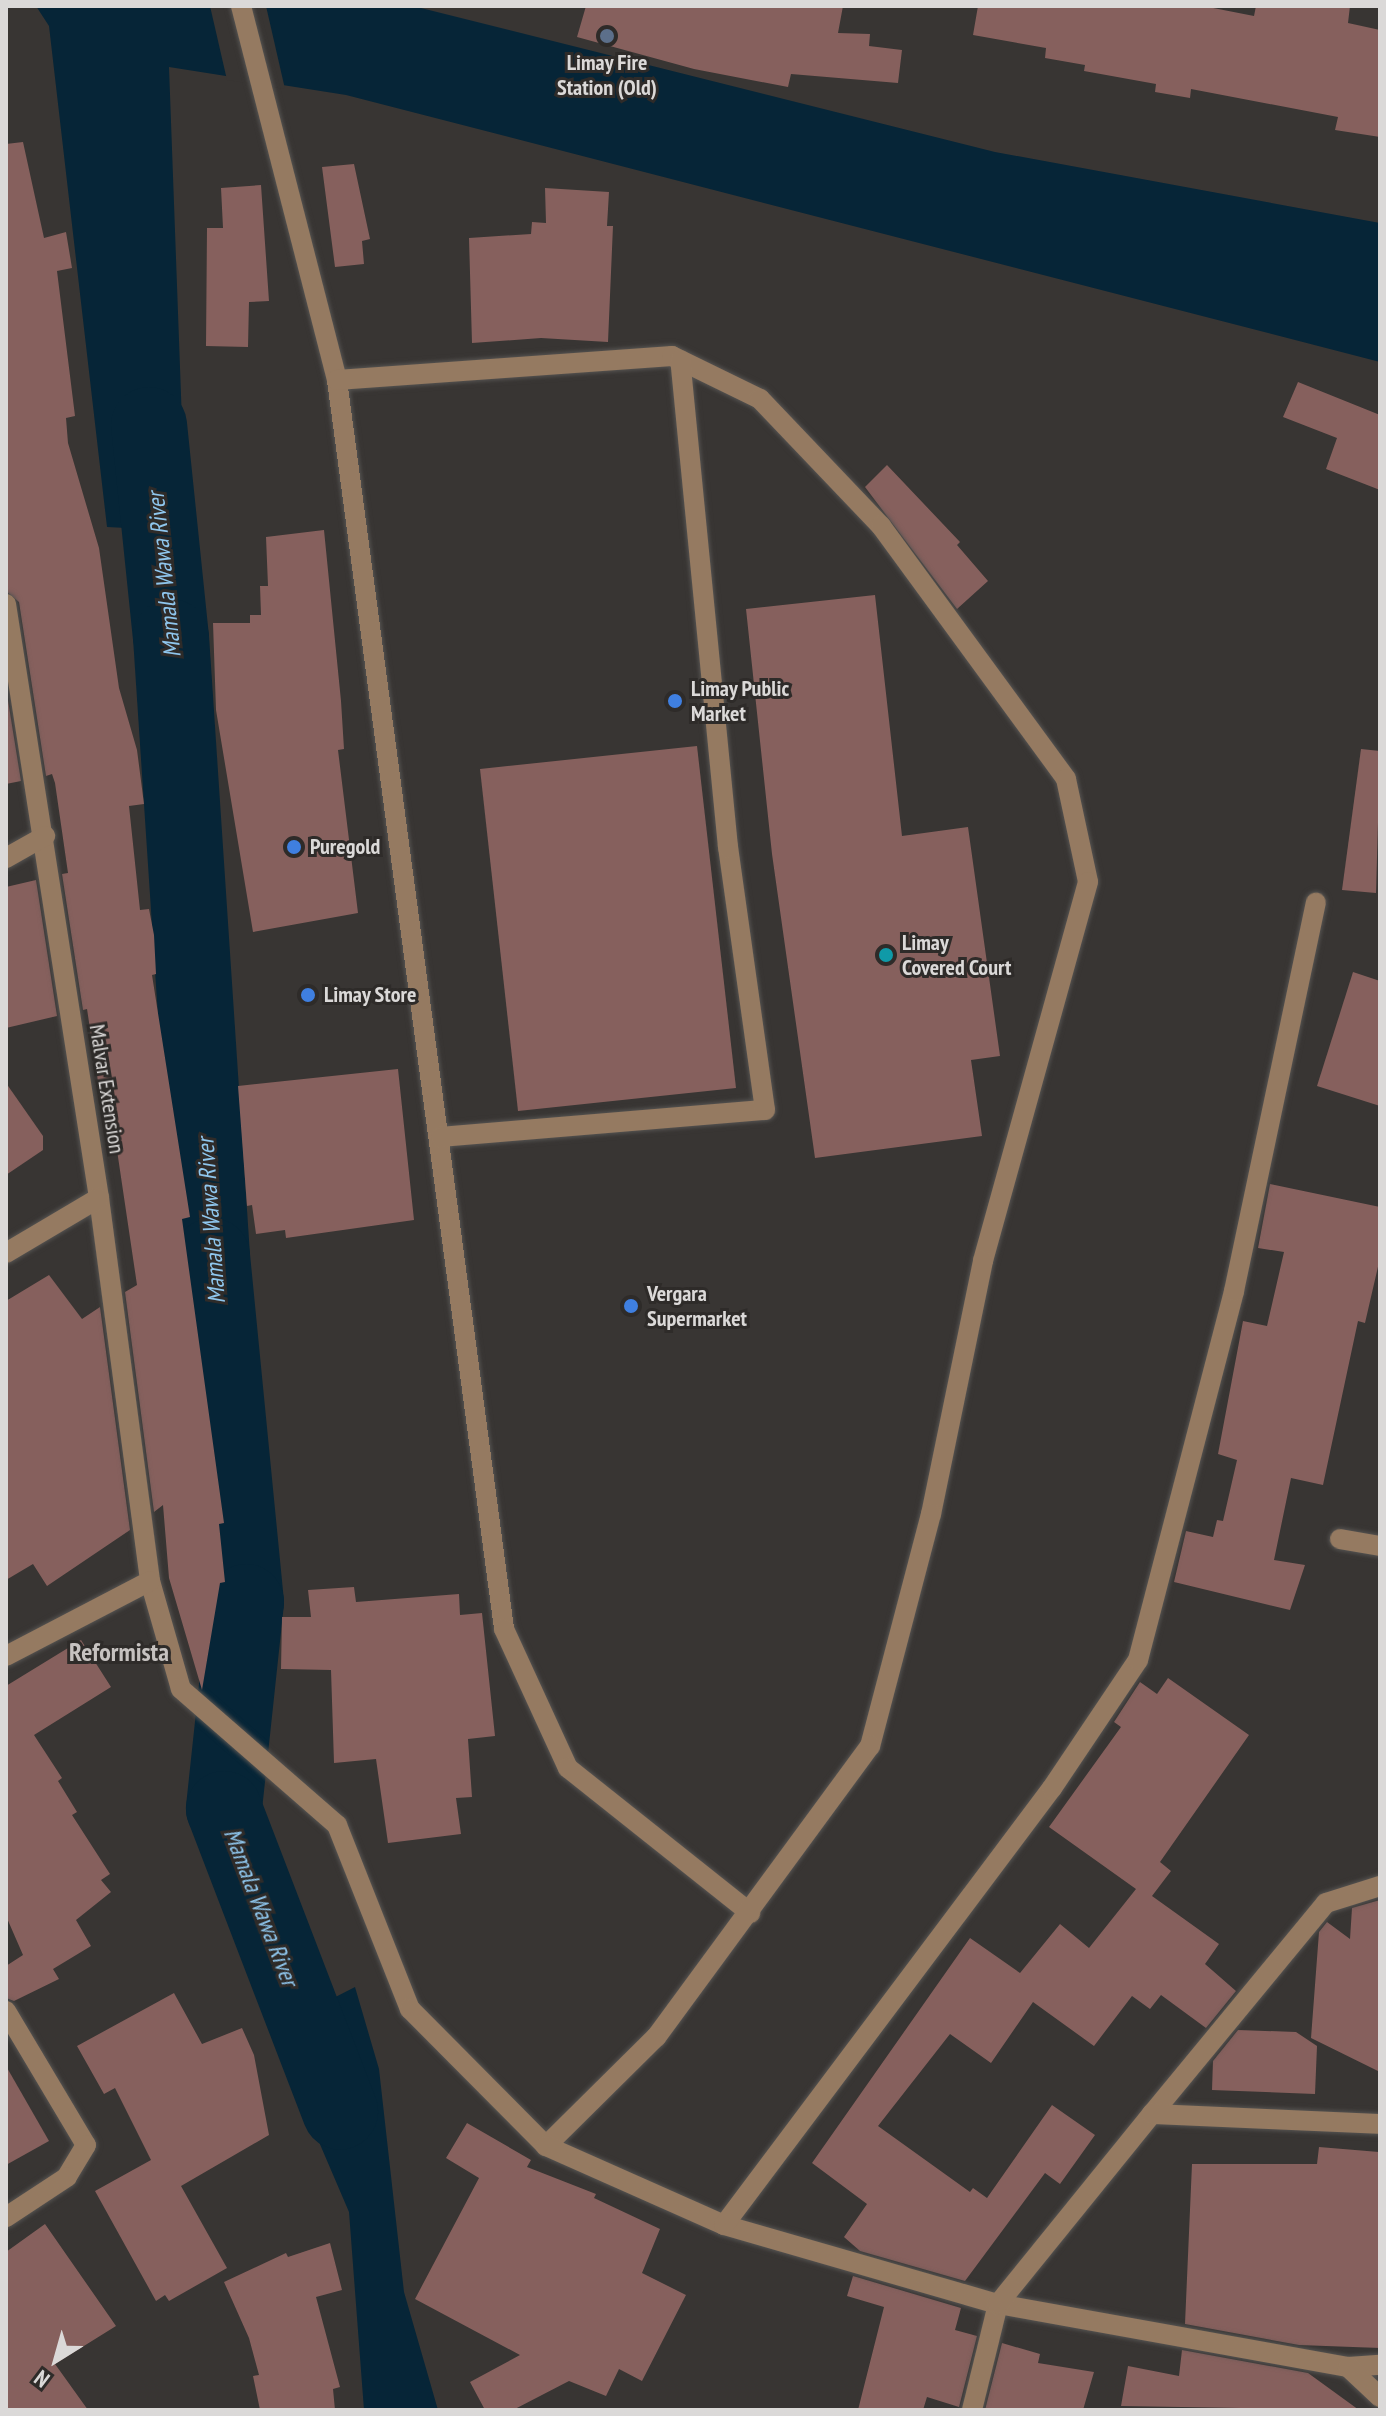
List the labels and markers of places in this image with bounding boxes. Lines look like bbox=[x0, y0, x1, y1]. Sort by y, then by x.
marker: Limay Fire Station (Old) bbox=[598, 27, 616, 45]
place label: Limay Fire Station (Old) bbox=[557, 49, 657, 100]
place label: Limay Public Market bbox=[691, 675, 790, 726]
marker: Limay Public Market bbox=[666, 692, 684, 710]
place label: Puregold bbox=[310, 834, 380, 860]
marker: Puregold bbox=[285, 838, 303, 856]
place label: Limay Covered Court bbox=[902, 929, 1012, 980]
marker: Limay Covered Court bbox=[877, 946, 895, 964]
place label: Limay Store bbox=[324, 982, 417, 1008]
marker: Limay Store bbox=[299, 986, 317, 1004]
place label: Vergara Supermarket bbox=[647, 1280, 747, 1332]
marker: Vergara Supermarket bbox=[622, 1297, 640, 1315]

